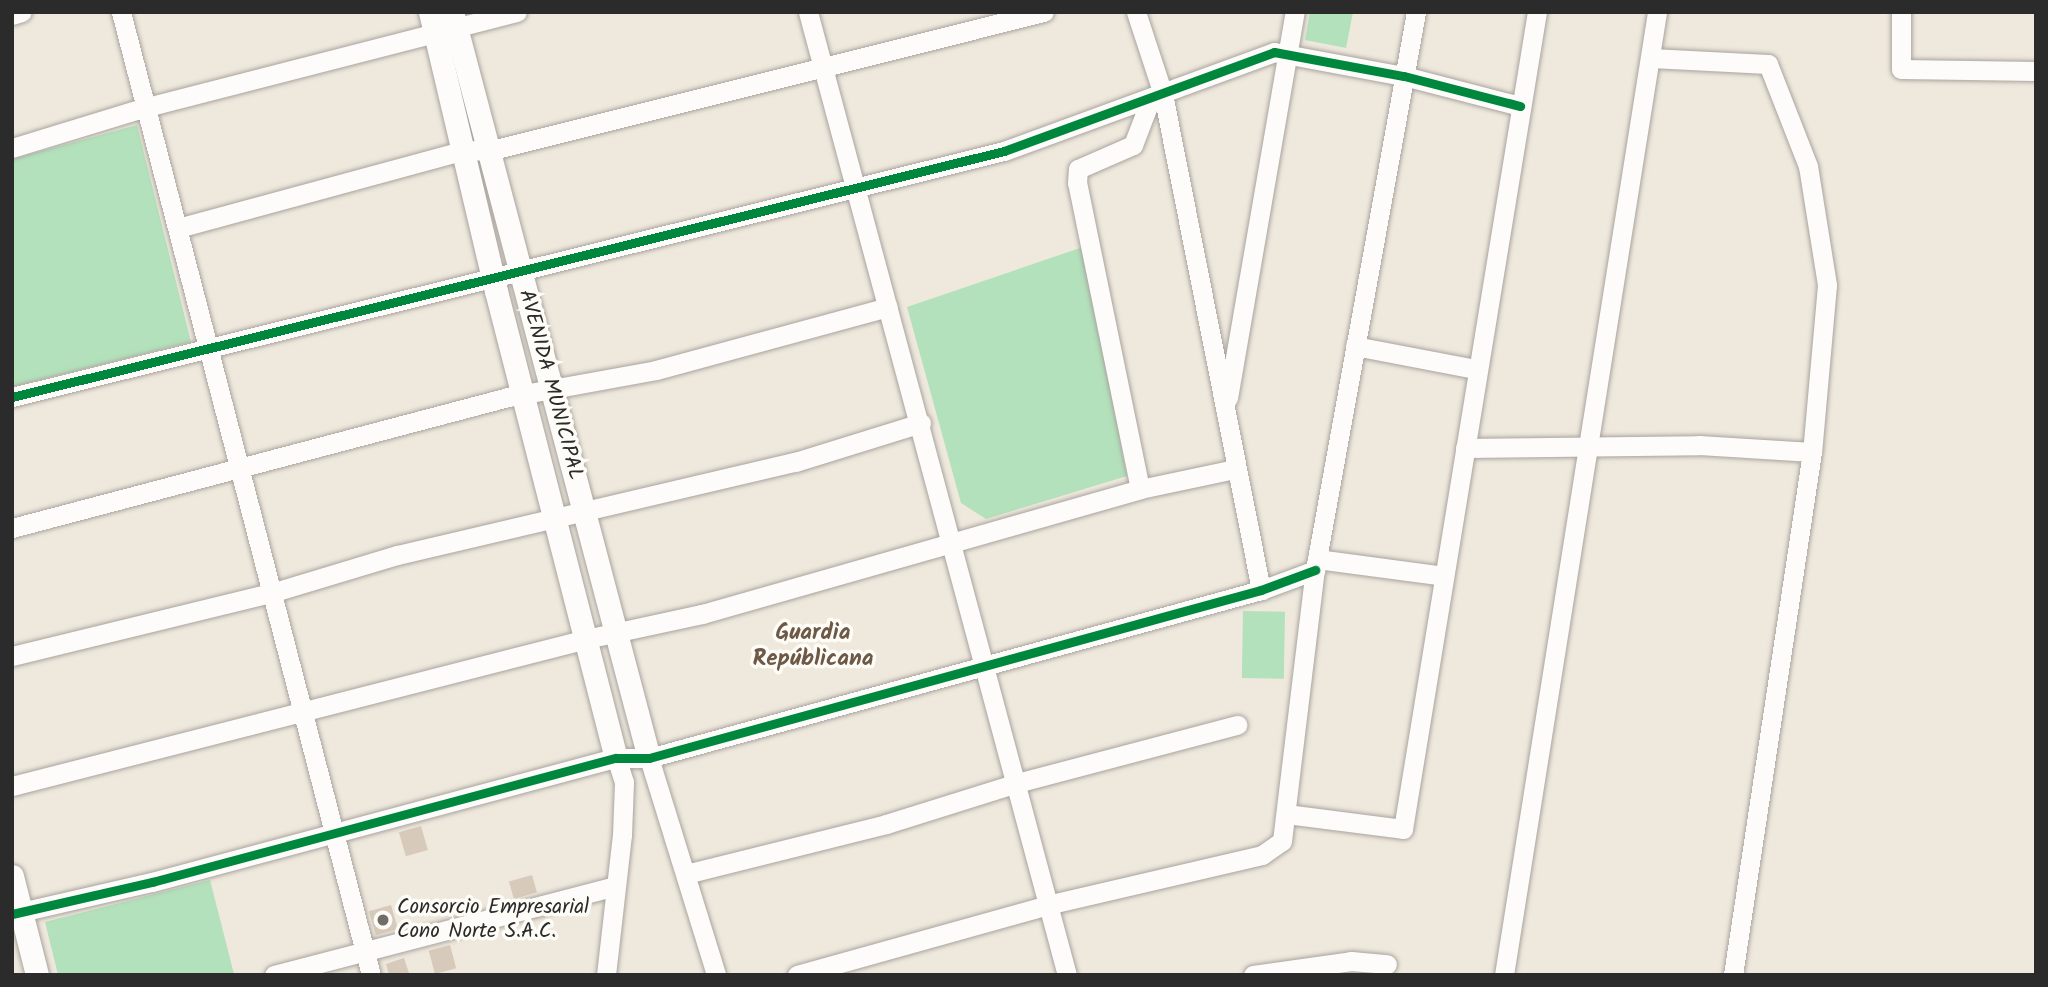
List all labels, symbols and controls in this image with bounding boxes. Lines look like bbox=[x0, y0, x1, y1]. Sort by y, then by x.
street label: AVENIDA MUNICIPAL bbox=[512, 287, 588, 483]
district label: Guardia Repúblicana bbox=[752, 619, 874, 673]
place label: Consorcio Empresarial Cono Norte S.A.C. bbox=[397, 895, 589, 945]
marker: Consorcio Empresarial Cono Norte S.A.C. bbox=[375, 912, 391, 928]

